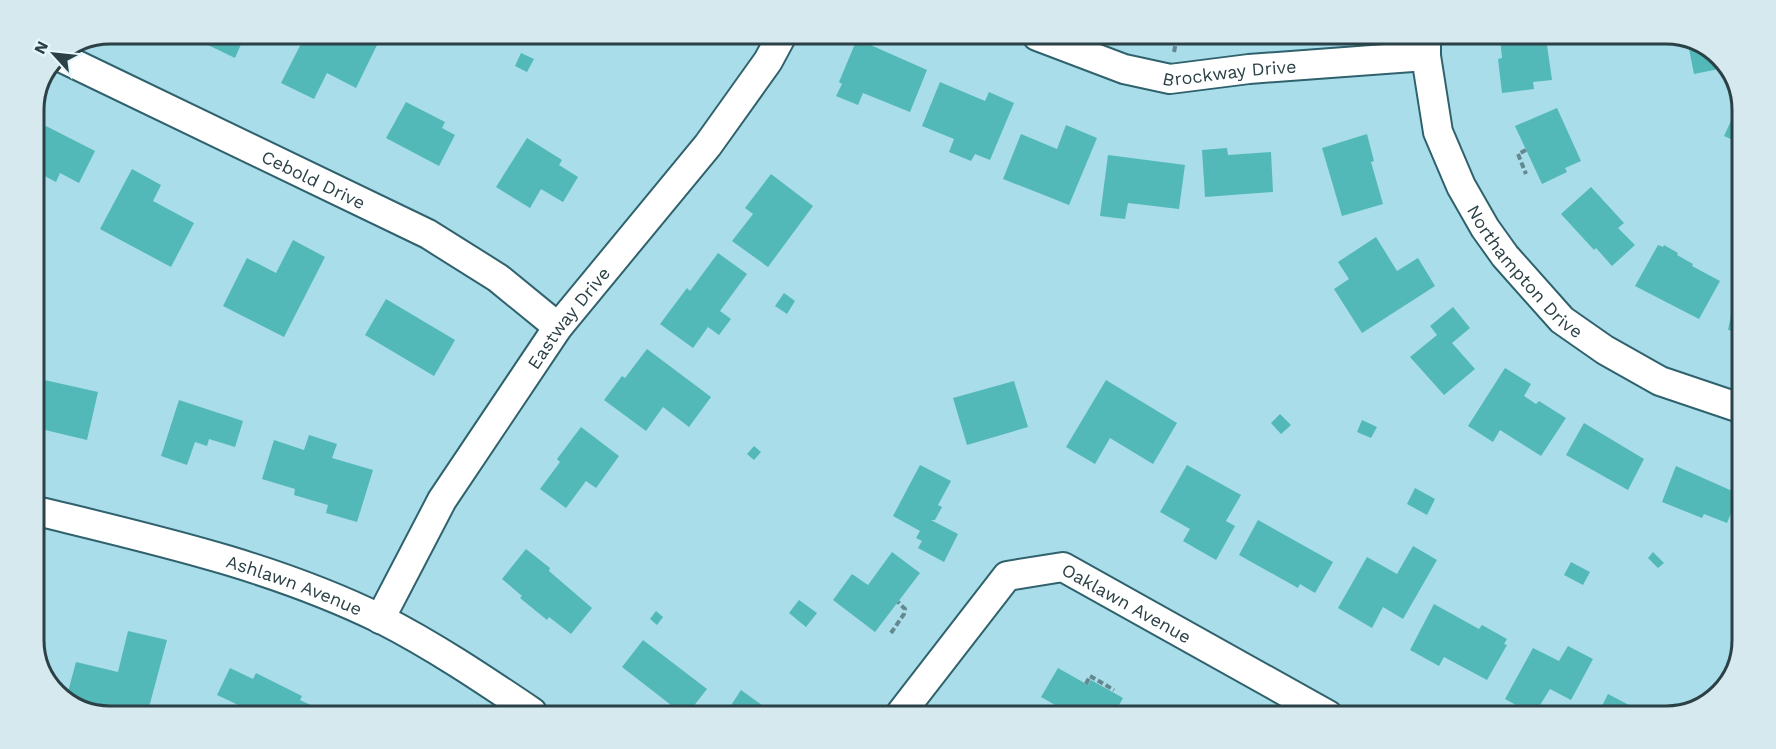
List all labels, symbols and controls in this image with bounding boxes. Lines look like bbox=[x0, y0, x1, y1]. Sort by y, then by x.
north arrow bbox=[24, 24, 84, 84]
text: N bbox=[30, 38, 52, 57]
street label: Brockway Drive bbox=[1161, 55, 1297, 90]
street label: Cebold Drive bbox=[258, 145, 369, 213]
street label: Northampton Drive bbox=[1463, 201, 1587, 342]
street label: Eastway Drive bbox=[523, 262, 614, 373]
street label: Ashlawn Avenue bbox=[224, 550, 366, 619]
street label: Oaklawn Avenue bbox=[1058, 558, 1195, 647]

